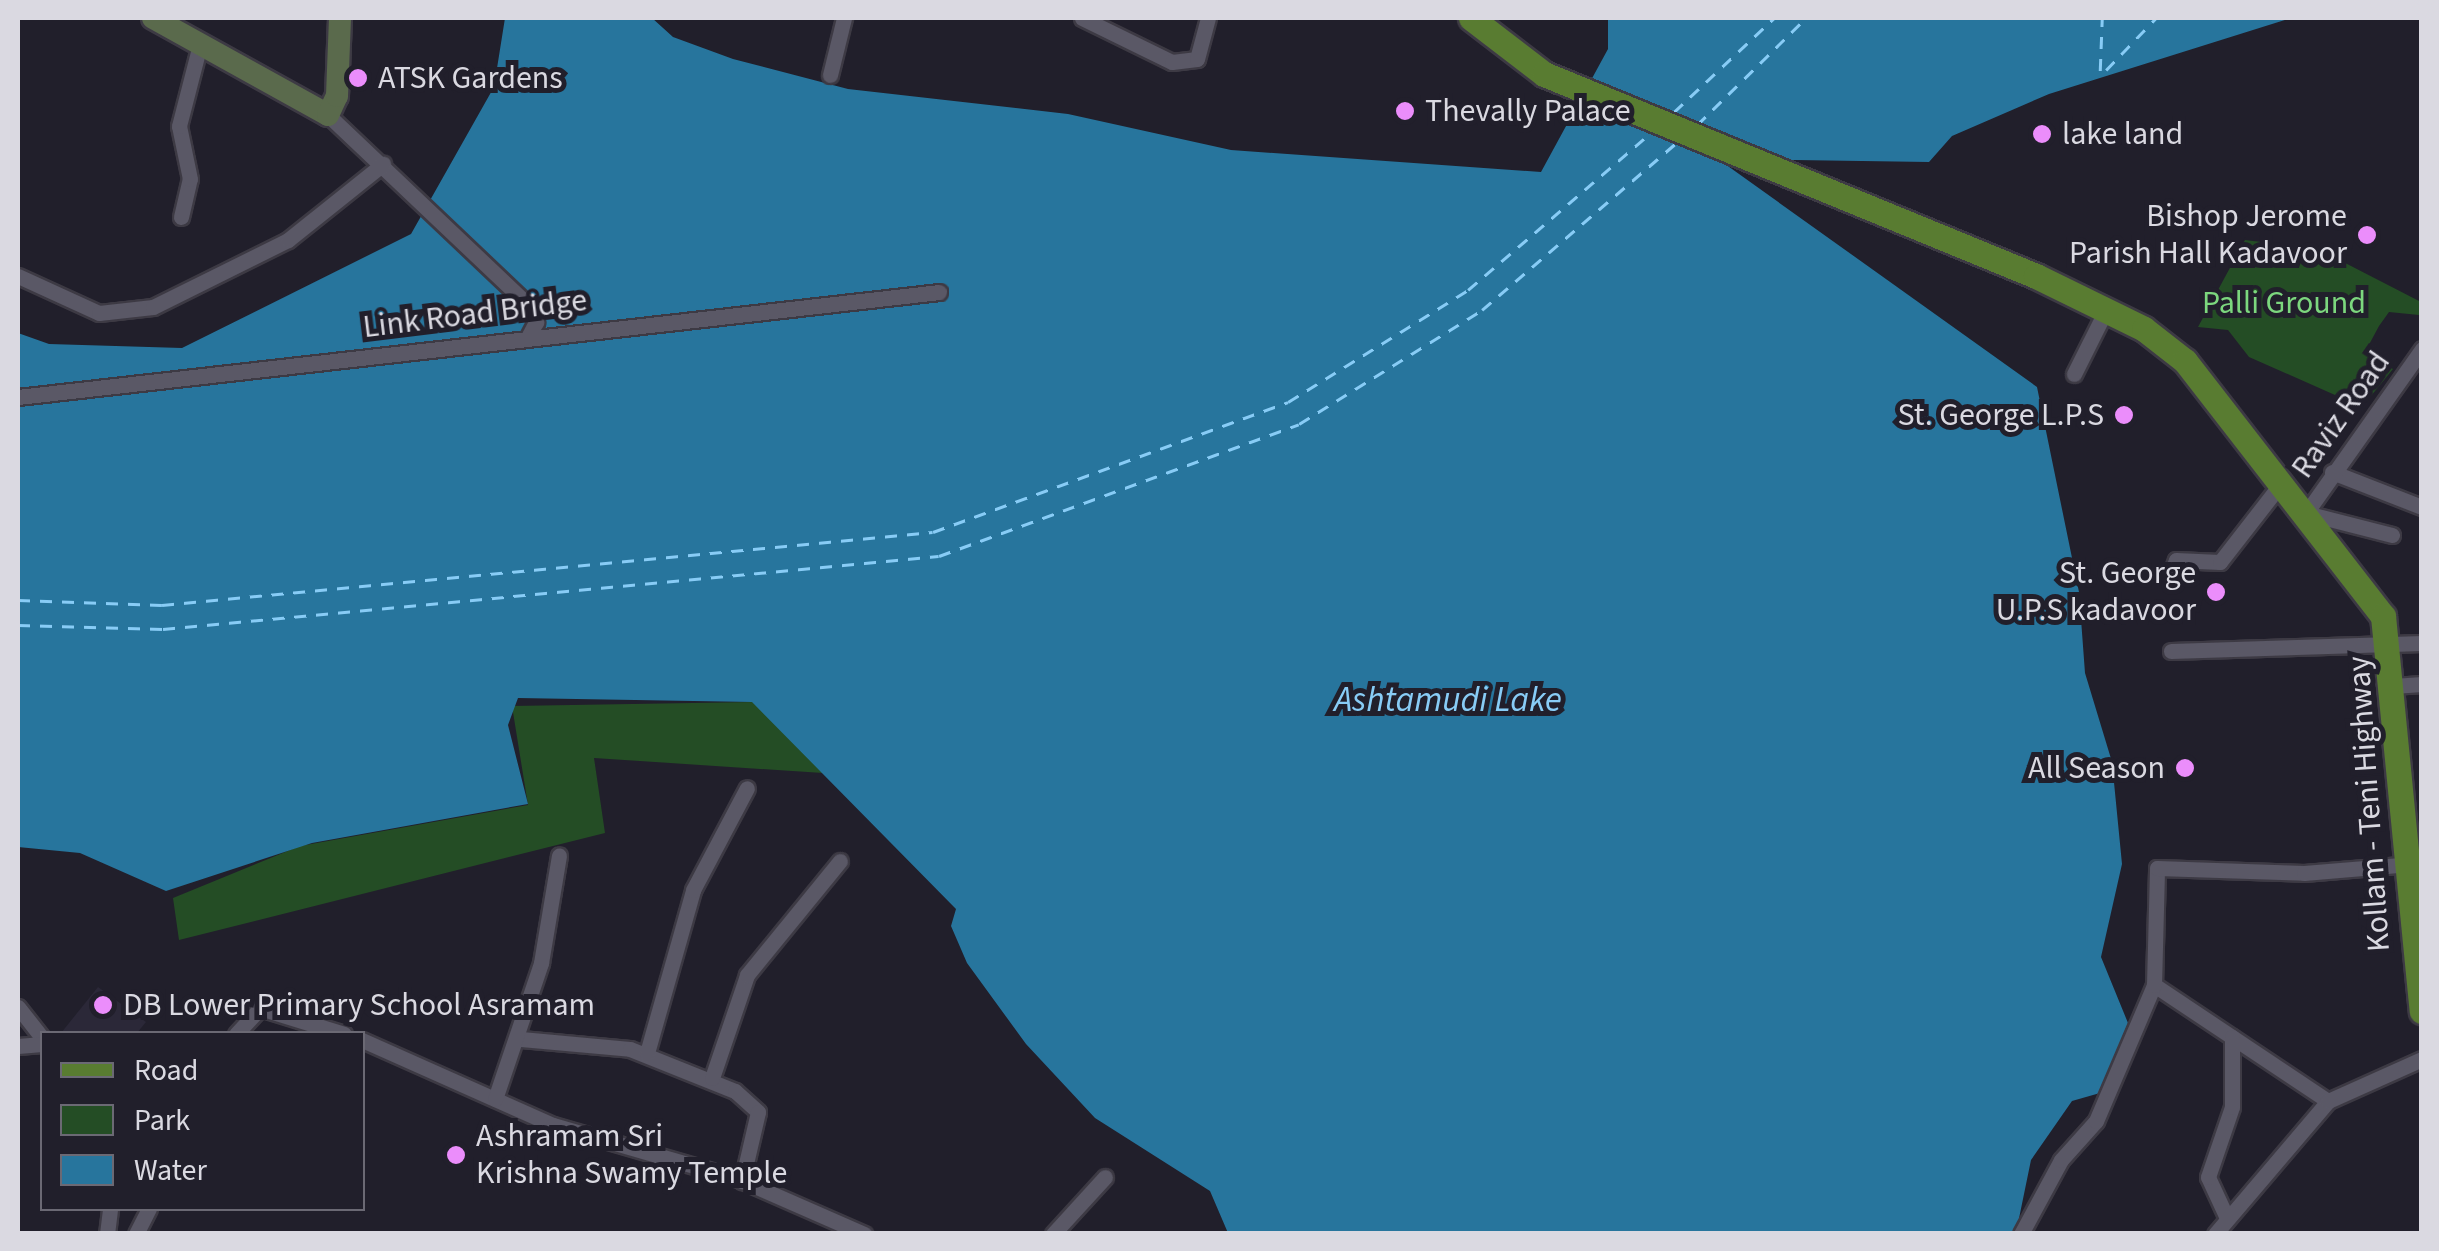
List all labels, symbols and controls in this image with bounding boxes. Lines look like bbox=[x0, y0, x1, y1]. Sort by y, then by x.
place label: ATSK Gardens bbox=[378, 59, 563, 97]
marker: ATSK Gardens bbox=[347, 67, 369, 89]
place label: Thevally Palace bbox=[1425, 92, 1631, 130]
marker: Thevally Palace bbox=[1394, 100, 1416, 122]
place label: lake land bbox=[2062, 115, 2183, 153]
marker: lake land bbox=[2031, 123, 2053, 145]
place label: Bishop Jerome Parish Hall Kadavoor bbox=[2069, 198, 2347, 273]
marker: Bishop Jerome Parish Hall Kadavoor bbox=[2356, 224, 2378, 246]
street label: Link Road Bridge bbox=[361, 281, 589, 347]
park label: Palli Ground bbox=[2202, 284, 2366, 322]
street label: Raviz Road bbox=[2283, 344, 2399, 486]
place label: St. George L.P.S bbox=[1897, 396, 2104, 434]
marker: St. George L.P.S bbox=[2113, 404, 2135, 426]
place label: St. George U.P.S kadavoor bbox=[1996, 555, 2196, 630]
marker: St. George U.P.S kadavoor bbox=[2205, 581, 2227, 603]
street label: Kollam - Teni Highway bbox=[2340, 655, 2398, 953]
water label: Ashtamudi Lake bbox=[1334, 679, 1562, 721]
place label: All Season bbox=[2028, 749, 2165, 787]
marker: All Season bbox=[2174, 757, 2196, 779]
place label: DB Lower Primary School Asramam bbox=[123, 986, 595, 1024]
marker: DB Lower Primary School Asramam bbox=[92, 994, 114, 1016]
legend bbox=[40, 1031, 365, 1211]
text: Road bbox=[134, 1049, 198, 1092]
text: Park bbox=[134, 1099, 190, 1142]
place label: Ashramam Sri Krishna Swamy Temple bbox=[476, 1118, 787, 1193]
marker: Ashramam Sri Krishna Swamy Temple bbox=[445, 1144, 467, 1166]
text: Water bbox=[134, 1149, 207, 1192]

